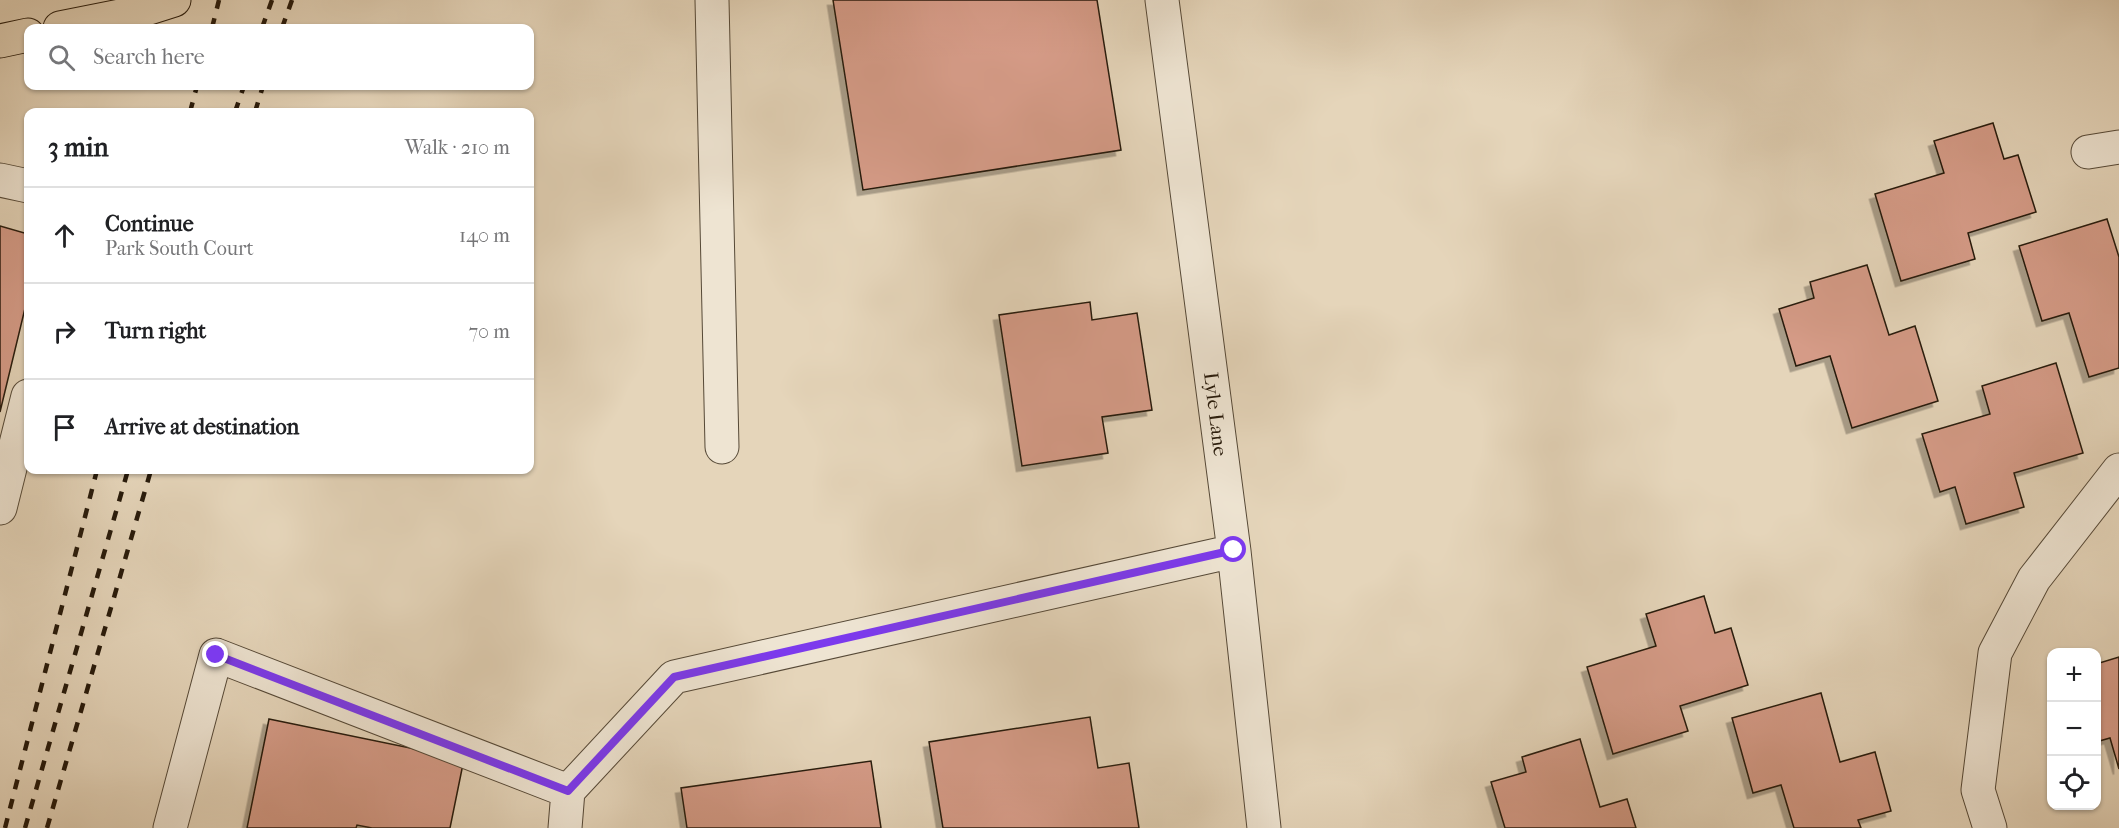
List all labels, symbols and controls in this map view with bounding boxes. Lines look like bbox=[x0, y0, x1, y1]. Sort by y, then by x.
search box bbox=[24, 24, 534, 90]
icon: search bbox=[45, 41, 78, 74]
text: Search here bbox=[93, 44, 205, 70]
text: 3 min bbox=[48, 132, 109, 163]
text: Walk · 210 m bbox=[405, 136, 510, 159]
text: Continue bbox=[105, 211, 194, 237]
icon: ahead bbox=[48, 219, 81, 252]
text: 140 m bbox=[459, 224, 510, 247]
text: Park South Court bbox=[105, 237, 254, 260]
icon: right bbox=[48, 315, 81, 348]
text: Turn right bbox=[105, 318, 206, 344]
text: 70 m bbox=[468, 320, 510, 343]
street label: Lyle Lane bbox=[1199, 371, 1232, 458]
icon: arrive bbox=[48, 411, 81, 444]
text: Arrive at destination bbox=[105, 414, 299, 440]
route start bbox=[1220, 536, 1246, 562]
route end bbox=[202, 641, 228, 667]
map controls bbox=[2047, 648, 2101, 810]
button: + bbox=[2047, 648, 2101, 702]
button: − bbox=[2047, 702, 2101, 756]
button: locate bbox=[2047, 756, 2101, 810]

